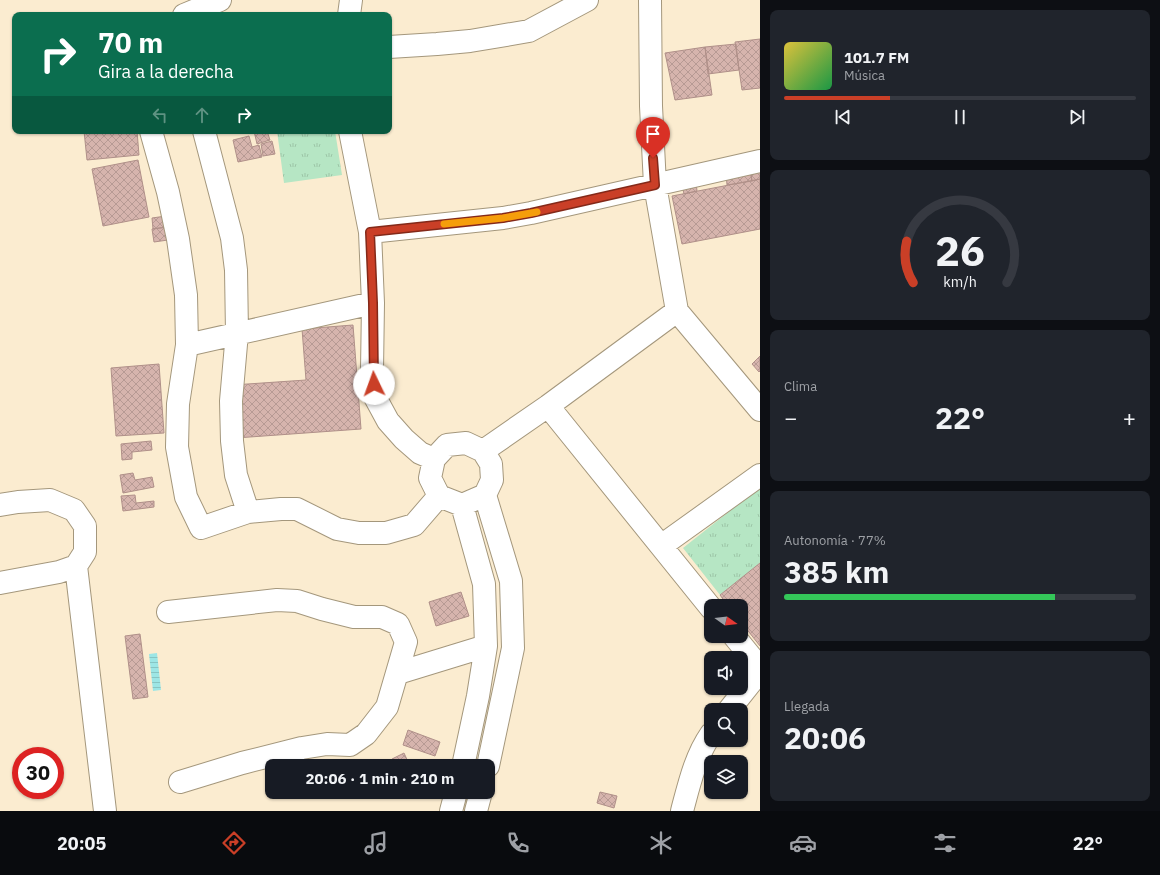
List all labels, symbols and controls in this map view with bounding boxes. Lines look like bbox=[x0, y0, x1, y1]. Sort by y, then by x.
text: 70 m bbox=[98, 24, 163, 61]
icon: right bbox=[32, 28, 84, 80]
text: 101.7 FM bbox=[844, 48, 909, 67]
text: Gira a la derecha bbox=[98, 60, 234, 83]
text: Música bbox=[844, 67, 885, 84]
icon: left bbox=[149, 104, 171, 126]
icon: ahead bbox=[191, 104, 213, 126]
icon: right bbox=[233, 104, 255, 126]
icon: previous bbox=[832, 106, 854, 128]
icon: pause bbox=[949, 106, 971, 128]
icon: next bbox=[1066, 106, 1088, 128]
pin bbox=[636, 117, 670, 158]
icon: arrive bbox=[642, 123, 664, 145]
text: 26 bbox=[935, 223, 985, 277]
text: km/h bbox=[943, 272, 977, 291]
position arrow bbox=[353, 363, 395, 405]
text: Clima bbox=[784, 378, 817, 395]
text: 22° bbox=[935, 398, 985, 437]
text: − bbox=[784, 403, 797, 432]
text: + bbox=[1123, 403, 1136, 432]
text: Autonomía · 77% bbox=[784, 532, 886, 549]
text: 385 km bbox=[784, 552, 889, 591]
north arrow bbox=[704, 599, 748, 643]
map controls bbox=[704, 599, 748, 799]
button: sound bbox=[704, 651, 748, 695]
text: Llegada bbox=[784, 698, 829, 715]
button: search bbox=[704, 703, 748, 747]
text: 20:06 bbox=[784, 718, 866, 757]
speed limit sign: 30 bbox=[12, 747, 64, 799]
button: layers bbox=[704, 755, 748, 799]
text: 20:06 · 1 min · 210 m bbox=[306, 769, 454, 788]
icon: directions bbox=[220, 829, 248, 857]
icon: music bbox=[362, 829, 390, 857]
icon: phone bbox=[504, 829, 532, 857]
icon: climate bbox=[647, 829, 675, 857]
icon: car bbox=[789, 829, 817, 857]
icon: filters bbox=[931, 829, 959, 857]
text: 20:05 bbox=[57, 832, 106, 855]
text: 22° bbox=[1073, 832, 1103, 855]

